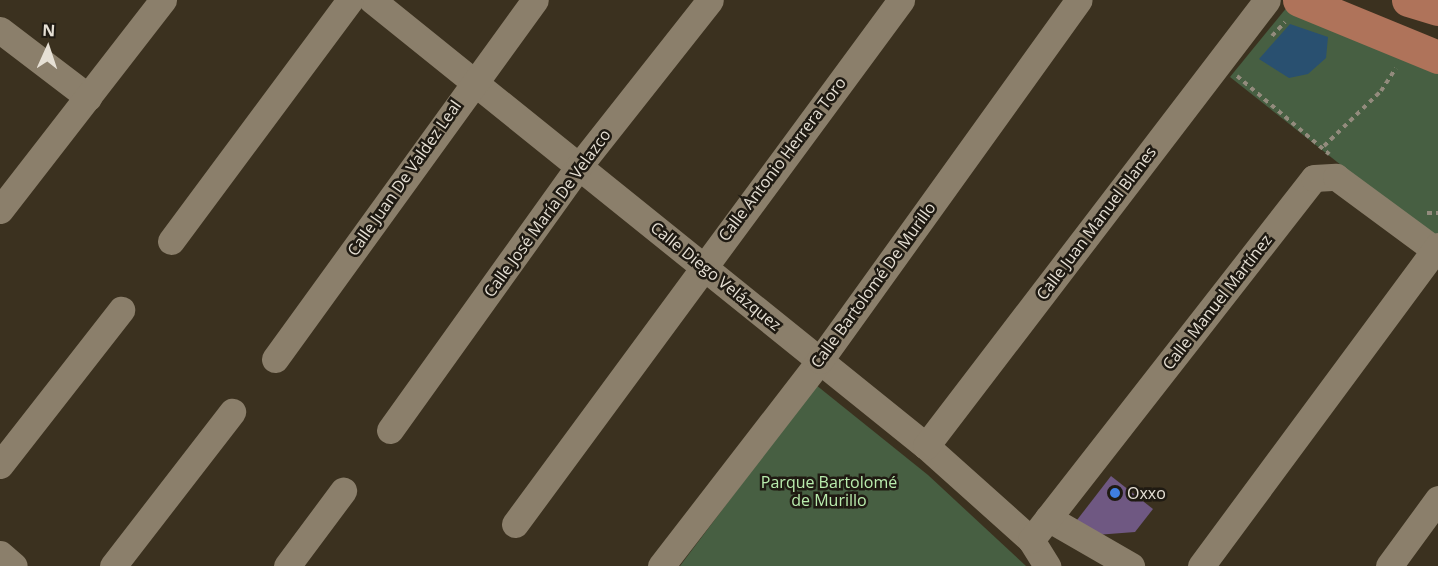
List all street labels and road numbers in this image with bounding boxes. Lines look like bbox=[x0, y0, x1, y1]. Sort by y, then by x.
street label: Calle Antonio Herrera Toro bbox=[714, 73, 850, 245]
street label: Calle Juan De Valdez Leal bbox=[343, 97, 465, 259]
street label: Calle José María De Velazco bbox=[480, 125, 614, 301]
street label: Calle Juan Manuel Blanes bbox=[1032, 143, 1160, 303]
street label: Calle Bartolomé De Murillo bbox=[806, 198, 940, 372]
street label: Calle Diego Velázquez bbox=[647, 217, 785, 335]
street label: Calle Manuel Martínez bbox=[1158, 231, 1276, 373]

